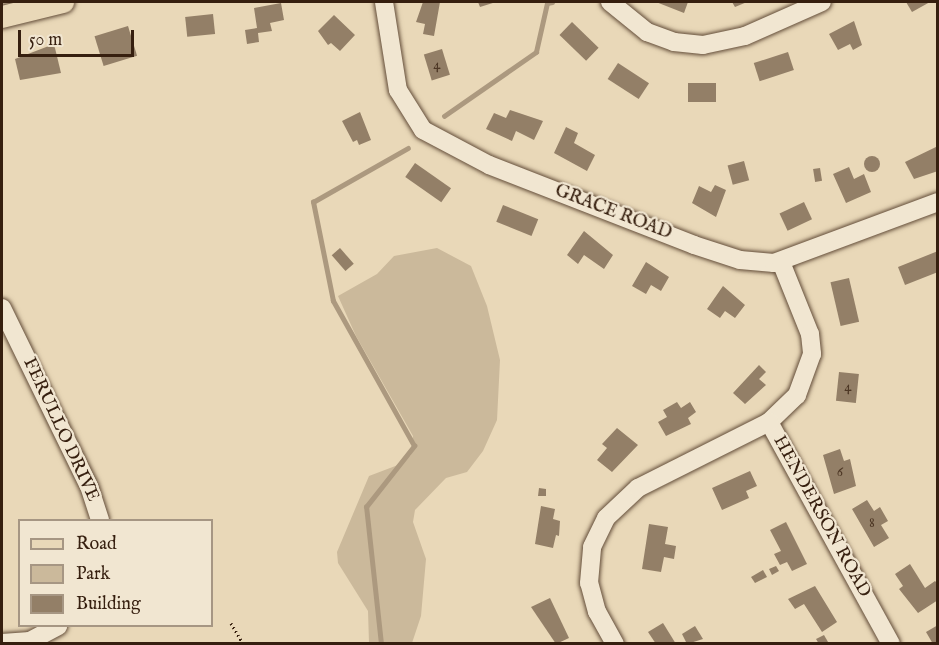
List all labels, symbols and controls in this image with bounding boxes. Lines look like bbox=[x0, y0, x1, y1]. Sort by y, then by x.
scale bar bbox=[21, 18, 136, 56]
text: 50 m bbox=[29, 29, 62, 52]
house number: 4 bbox=[433, 56, 441, 74]
street label: GRACE ROAD bbox=[551, 181, 675, 245]
street label: FERULLO DRIVE bbox=[17, 355, 103, 505]
house number: 4 bbox=[844, 378, 852, 396]
street label: HENDERSON ROAD bbox=[768, 432, 874, 602]
house number: 6 bbox=[837, 463, 843, 481]
house number: 8 bbox=[869, 514, 875, 532]
legend bbox=[18, 519, 213, 627]
text: Road bbox=[76, 533, 117, 556]
text: Park bbox=[76, 563, 110, 586]
text: Building bbox=[76, 593, 141, 616]

